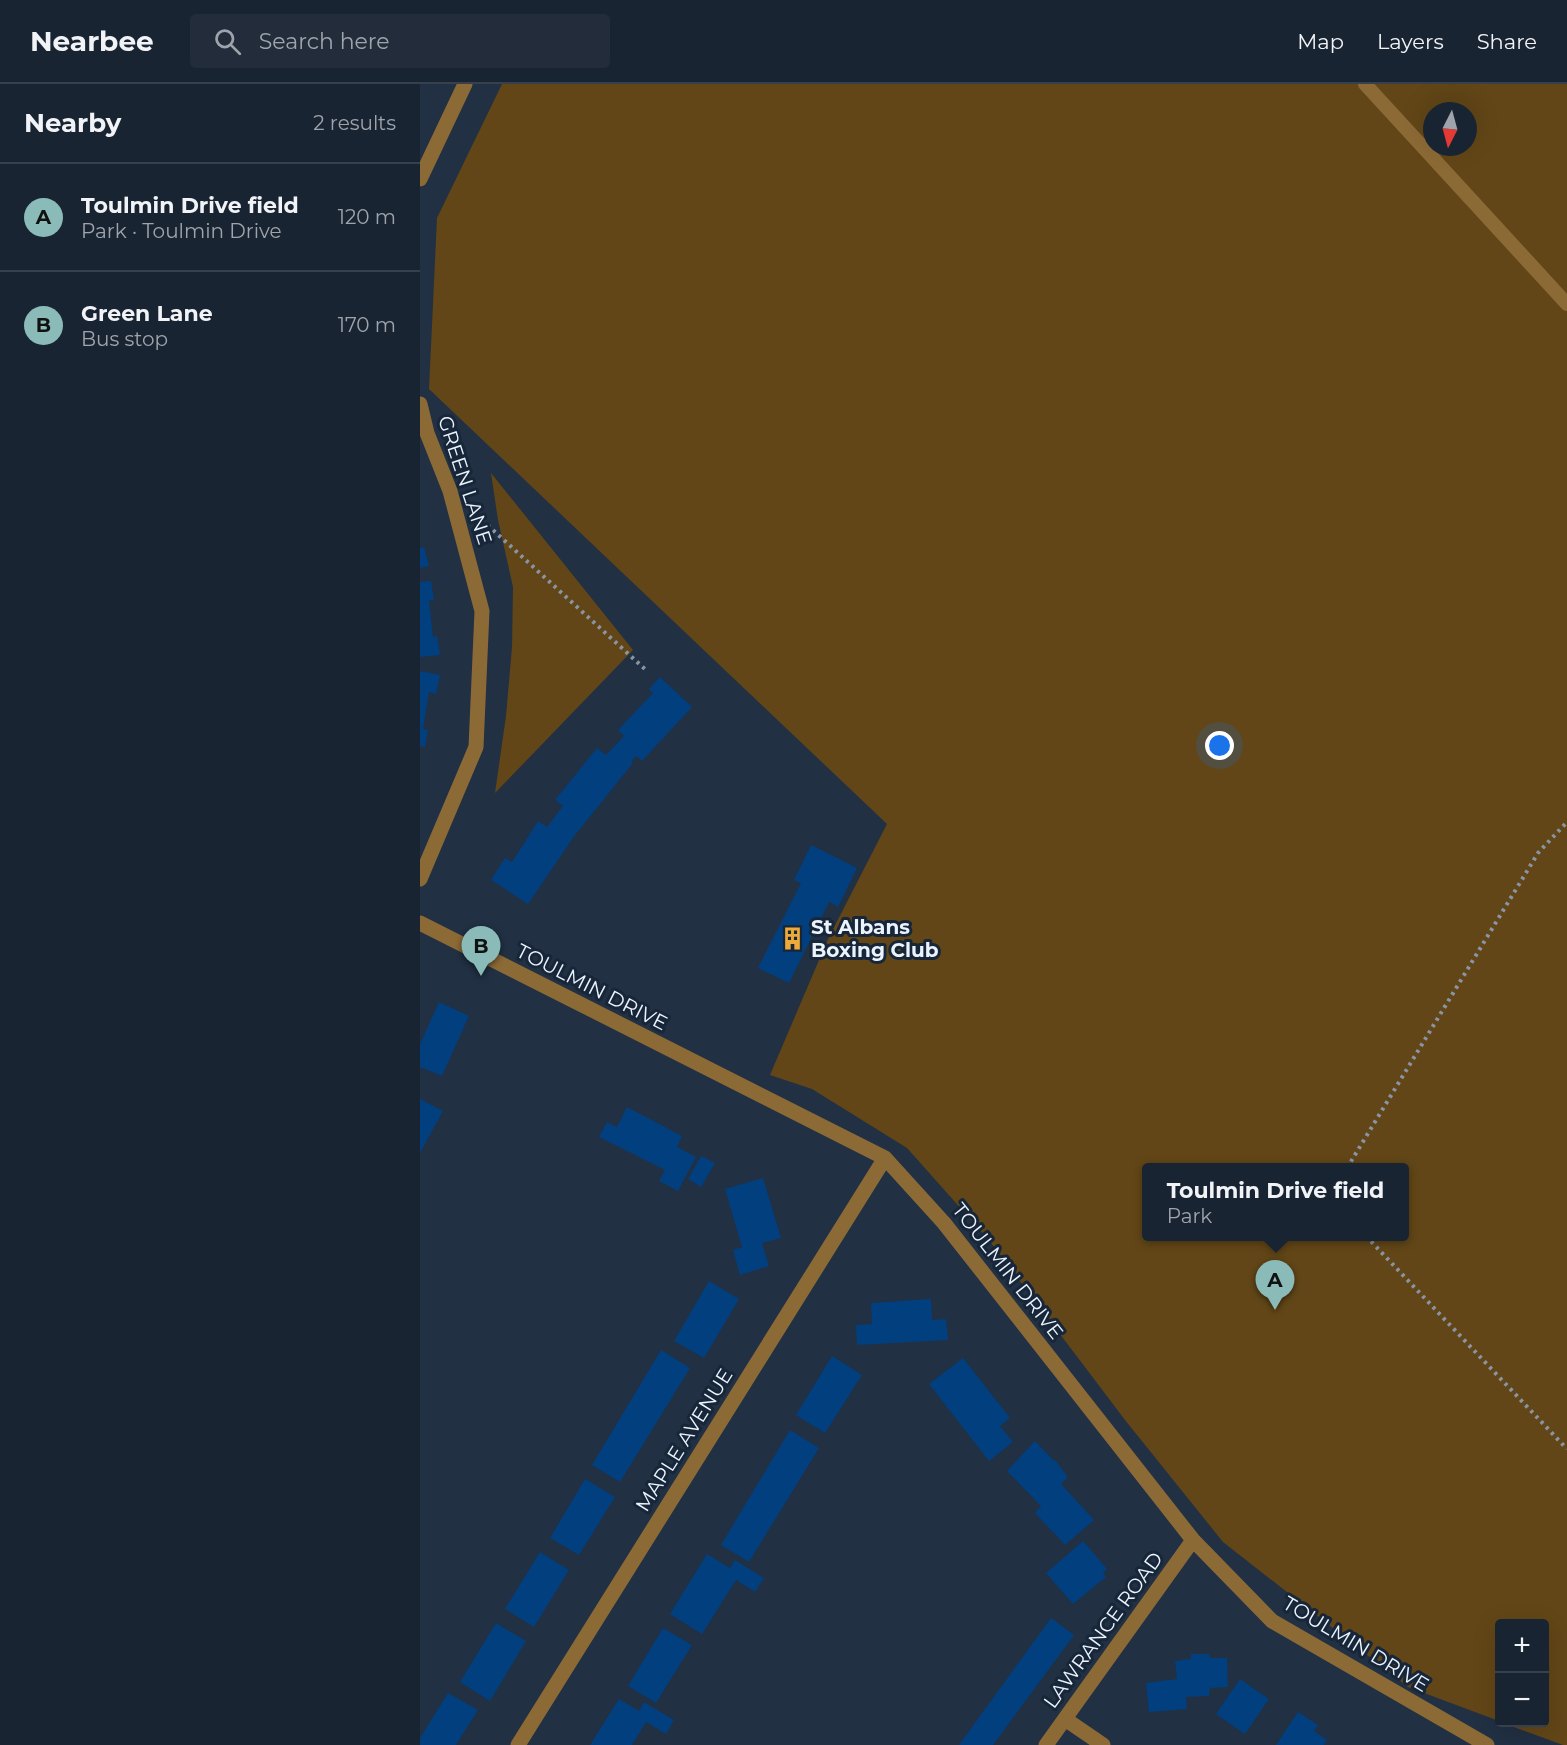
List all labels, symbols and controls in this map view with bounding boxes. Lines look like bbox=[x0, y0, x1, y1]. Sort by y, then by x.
search box bbox=[190, 14, 610, 68]
text: Nearbee bbox=[30, 24, 154, 58]
icon: search bbox=[211, 25, 244, 58]
text: Search here bbox=[259, 28, 390, 55]
text: Map bbox=[1297, 29, 1344, 54]
text: Layers bbox=[1377, 29, 1444, 54]
text: Share bbox=[1477, 29, 1537, 54]
north arrow bbox=[1423, 102, 1477, 156]
text: Nearby bbox=[24, 107, 121, 139]
text: 2 results bbox=[313, 111, 396, 135]
text: Toulmin Drive field bbox=[81, 192, 299, 219]
text: A bbox=[36, 205, 51, 229]
text: 120 m bbox=[338, 205, 396, 229]
text: Park · Toulmin Drive bbox=[81, 219, 282, 243]
text: Green Lane bbox=[81, 300, 213, 327]
text: B bbox=[36, 313, 51, 337]
text: 170 m bbox=[338, 313, 396, 337]
text: Bus stop bbox=[81, 327, 168, 351]
street label: GREEN LANE bbox=[433, 413, 497, 547]
your location bbox=[1205, 731, 1234, 760]
place label: St Albans Boxing Club bbox=[811, 915, 939, 962]
building icon: St Albans Boxing Club bbox=[780, 925, 806, 951]
pin: B bbox=[462, 926, 500, 976]
street label: TOULMIN DRIVE bbox=[513, 939, 671, 1035]
popup bbox=[1142, 1163, 1409, 1241]
text: Toulmin Drive field bbox=[1167, 1177, 1384, 1204]
street label: TOULMIN DRIVE bbox=[947, 1198, 1069, 1344]
text: Park bbox=[1167, 1204, 1212, 1228]
pin: A bbox=[1256, 1260, 1294, 1310]
street label: MAPLE AVENUE bbox=[630, 1364, 738, 1516]
street label: LAWRANCE ROAD bbox=[1038, 1547, 1168, 1713]
street label: TOULMIN DRIVE bbox=[1279, 1591, 1433, 1697]
map controls bbox=[1495, 1619, 1549, 1727]
button: + bbox=[1495, 1619, 1549, 1673]
button: − bbox=[1495, 1673, 1549, 1727]

